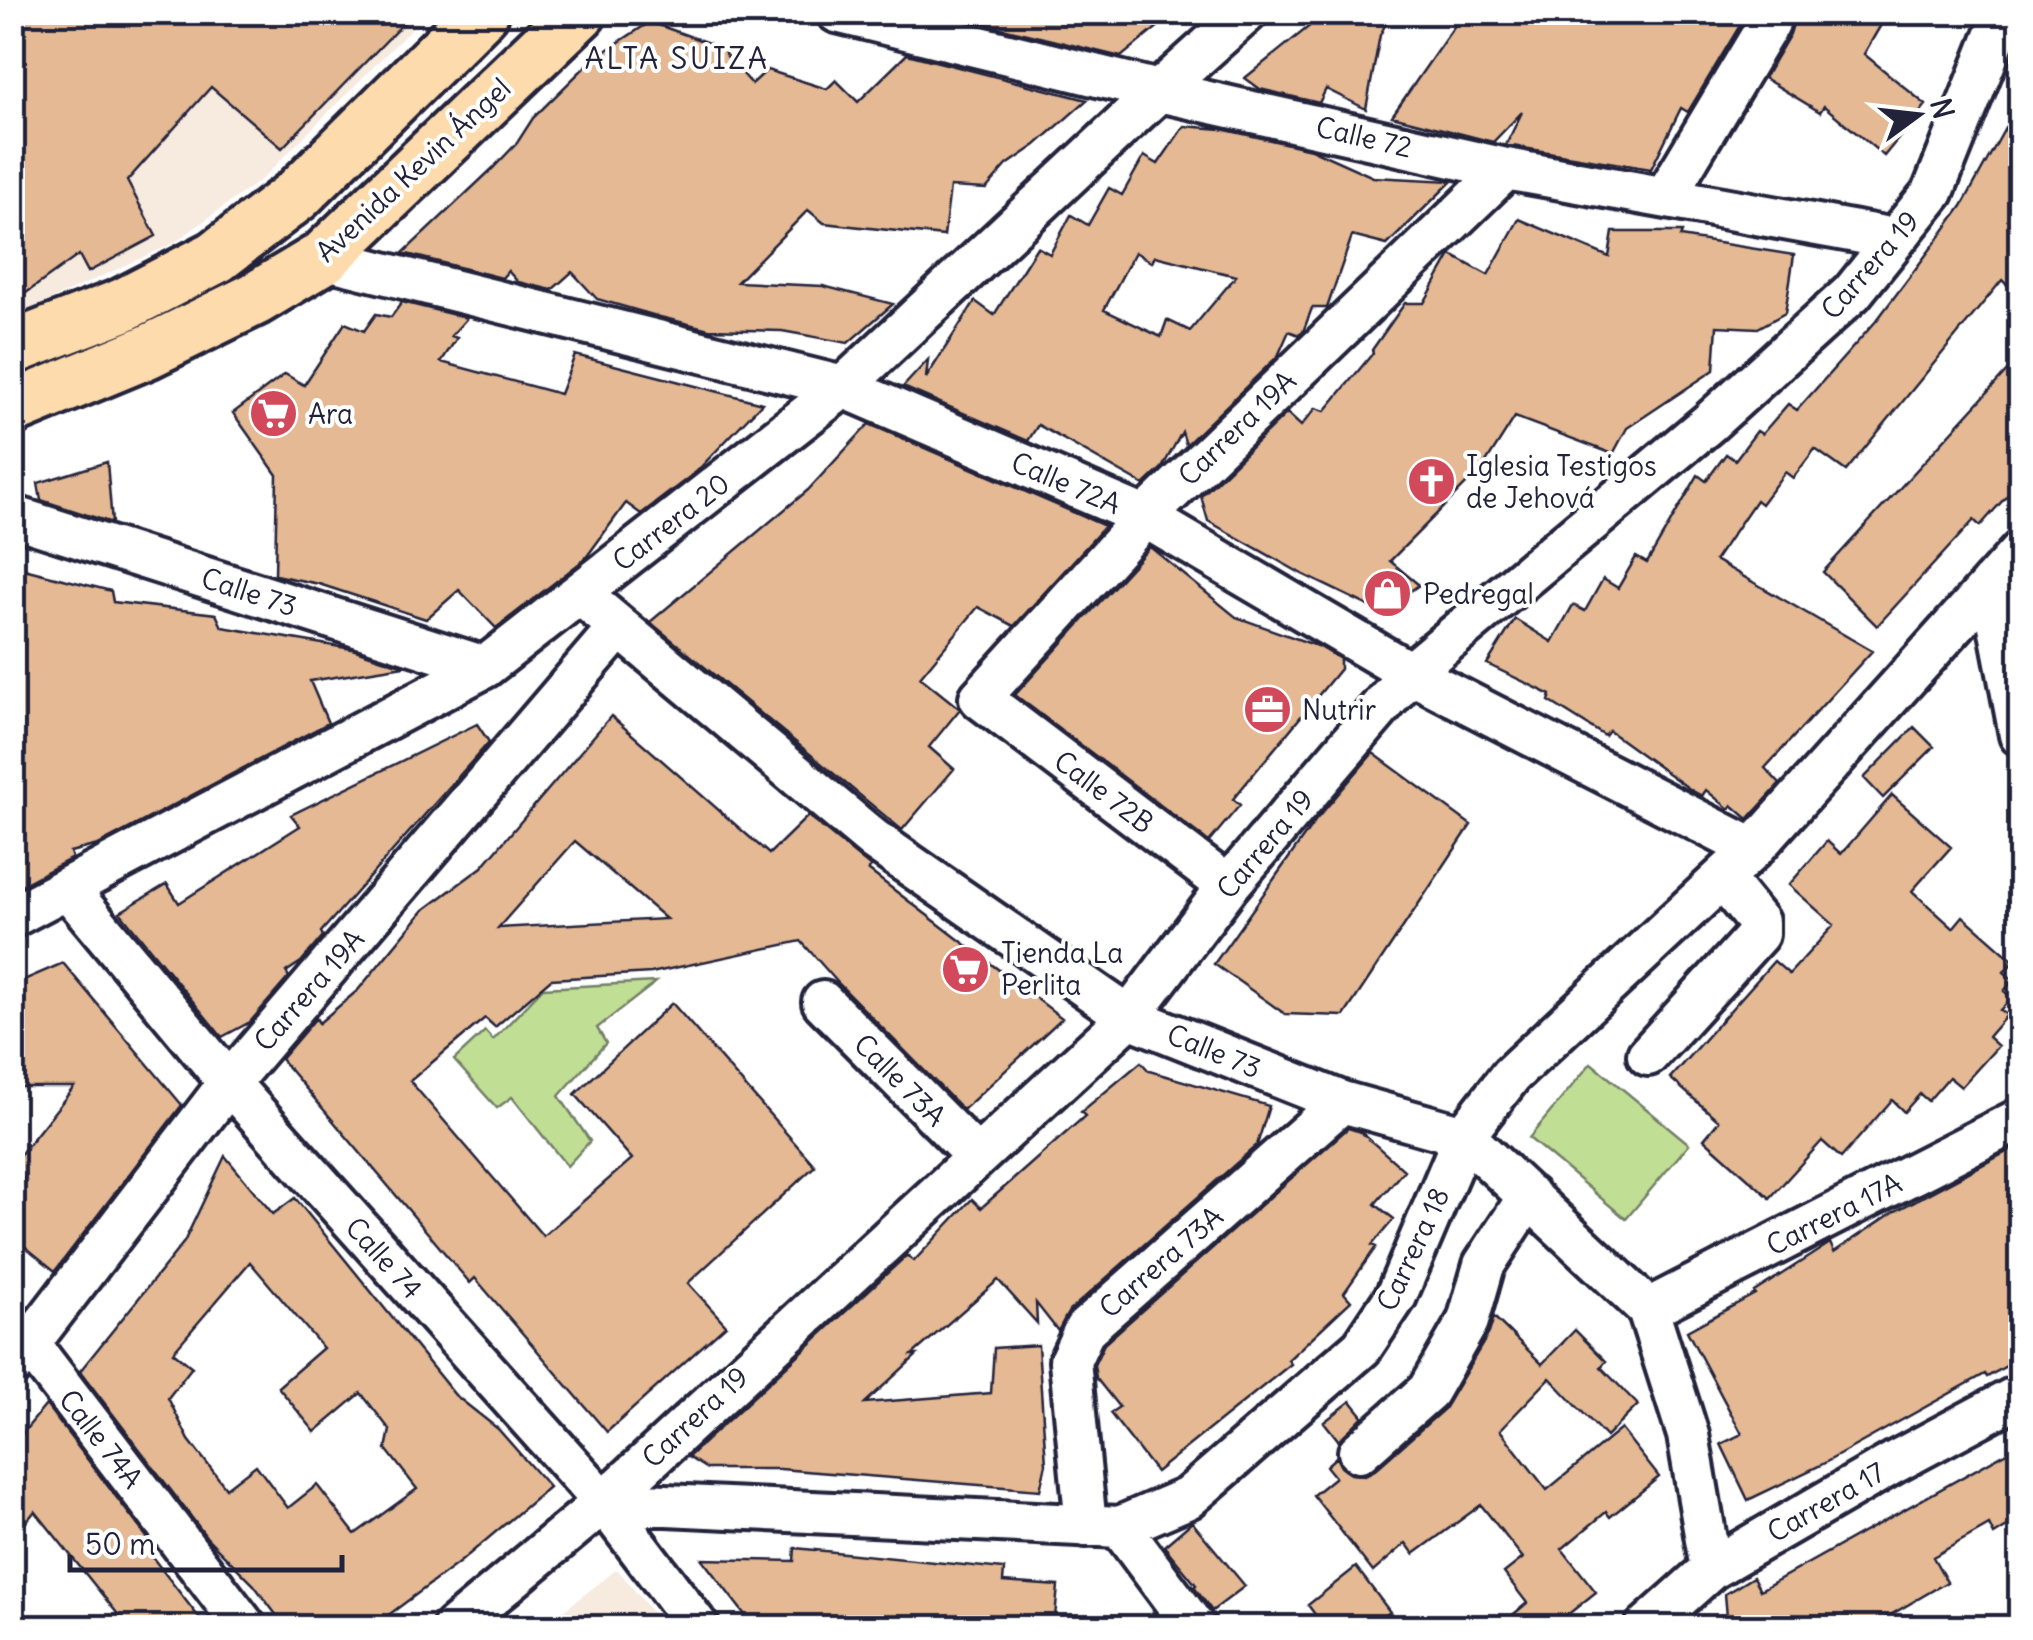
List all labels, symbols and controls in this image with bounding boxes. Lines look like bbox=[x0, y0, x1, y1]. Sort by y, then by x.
district label: ALTA SUIZA bbox=[584, 39, 770, 77]
north arrow bbox=[1868, 65, 1968, 165]
street label: Avenida Kevin Ángel bbox=[307, 70, 518, 270]
text: N bbox=[1922, 95, 1962, 123]
street label: Calle 72 bbox=[1312, 108, 1416, 166]
street label: Carrera 19 bbox=[1813, 203, 1927, 327]
street label: Carrera 19A bbox=[1170, 363, 1304, 493]
supermarket icon: Ara bbox=[247, 388, 299, 440]
place label: Ara bbox=[308, 396, 353, 432]
street label: Calle 72A bbox=[1006, 444, 1126, 522]
place label: Iglesia Testigos de Jehová bbox=[1466, 448, 1657, 516]
church icon: Iglesia Testigos de Jehová bbox=[1405, 456, 1457, 508]
street label: Carrera 20 bbox=[605, 465, 737, 579]
street label: Calle 73 bbox=[197, 560, 301, 624]
shop icon: Pedregal bbox=[1362, 568, 1414, 620]
place label: Pedregal bbox=[1423, 576, 1534, 612]
office icon: Nutrir bbox=[1241, 684, 1293, 736]
place label: Nutrir bbox=[1302, 692, 1376, 728]
street label: Calle 72B bbox=[1047, 743, 1161, 841]
street label: Carrera 19 bbox=[1209, 782, 1321, 906]
street label: Carrera 19A bbox=[246, 921, 372, 1059]
place label: Tienda La Perlita bbox=[1001, 935, 1123, 1003]
supermarket icon: Tienda La Perlita bbox=[940, 943, 992, 995]
street label: Calle 73 bbox=[1162, 1016, 1266, 1086]
street label: Calle 73A bbox=[846, 1026, 954, 1134]
street label: Carrera 17A bbox=[1760, 1165, 1908, 1263]
street label: Carrera 18 bbox=[1369, 1181, 1457, 1317]
street label: Carrera 73A bbox=[1092, 1198, 1230, 1326]
street label: Calle 74 bbox=[338, 1210, 430, 1306]
street label: Carrera 19 bbox=[634, 1359, 756, 1475]
street label: Calle 74A bbox=[51, 1382, 151, 1496]
street label: Carrera 17 bbox=[1761, 1454, 1891, 1550]
scale bar bbox=[70, 1510, 342, 1572]
text: 50 m bbox=[85, 1525, 155, 1563]

